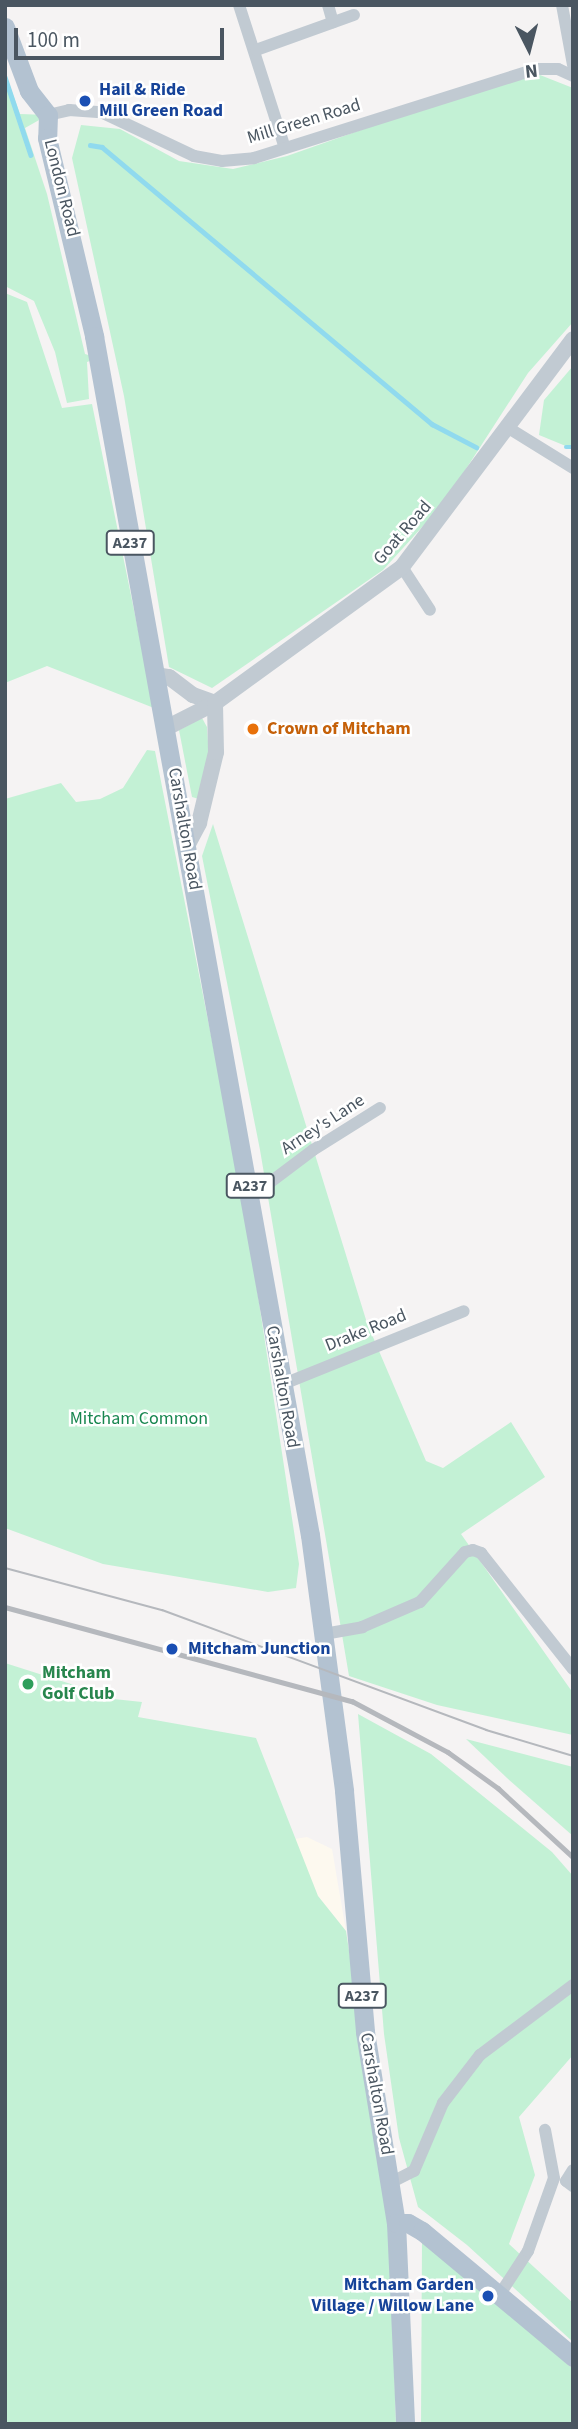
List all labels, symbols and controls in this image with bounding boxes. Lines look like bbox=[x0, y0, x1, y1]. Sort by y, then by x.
scale bar bbox=[18, 14, 228, 58]
north arrow bbox=[494, 14, 564, 84]
text: 100 m bbox=[27, 25, 80, 55]
text: N bbox=[524, 56, 539, 84]
place label: Hail & Ride Mill Green Road bbox=[99, 80, 223, 122]
marker: Hail & Ride Mill Green Road bbox=[77, 93, 93, 109]
street label: Mill Green Road bbox=[245, 95, 363, 149]
street label: London Road bbox=[38, 137, 84, 239]
street label: Goat Road bbox=[369, 497, 437, 569]
road number: A237 bbox=[106, 530, 154, 556]
place label: Crown of Mitcham bbox=[267, 718, 411, 740]
marker: Crown of Mitcham bbox=[245, 721, 261, 737]
street label: Carshalton Road bbox=[163, 766, 205, 892]
street label: Arney's Lane bbox=[277, 1090, 369, 1160]
road number: A237 bbox=[226, 1174, 274, 1198]
street label: Drake Road bbox=[322, 1305, 410, 1357]
street label: Carshalton Road bbox=[261, 1324, 303, 1450]
park label: Mitcham Common bbox=[70, 1408, 208, 1430]
place label: Mitcham Junction bbox=[188, 1638, 331, 1660]
marker: Mitcham Junction bbox=[162, 1639, 182, 1659]
place label: Mitcham Golf Club bbox=[42, 1663, 115, 1706]
marker: Mitcham Golf Club bbox=[20, 1676, 36, 1692]
road number: A237 bbox=[338, 1984, 386, 2008]
street label: Carshalton Road bbox=[355, 2031, 397, 2157]
place label: Mitcham Garden Village / Willow Lane bbox=[312, 2275, 474, 2318]
marker: Mitcham Garden Village / Willow Lane bbox=[480, 2288, 496, 2304]

